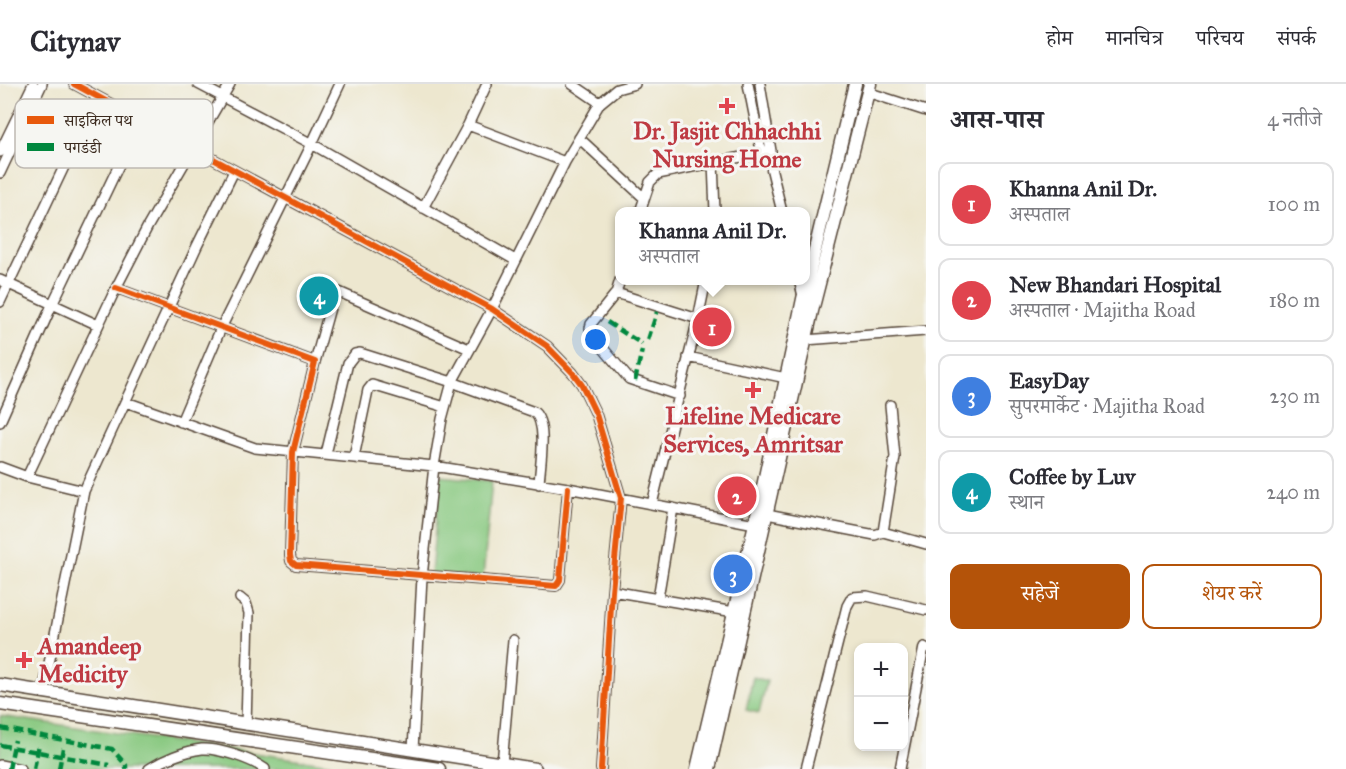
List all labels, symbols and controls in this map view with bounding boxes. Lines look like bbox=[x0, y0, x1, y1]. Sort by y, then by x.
text: Citynav bbox=[30, 24, 120, 59]
text: होम bbox=[1046, 25, 1073, 51]
text: मानचित्र bbox=[1106, 25, 1163, 51]
text: परिचय bbox=[1196, 25, 1244, 51]
text: संपर्क bbox=[1277, 25, 1316, 51]
marker: Dr. Jasjit Chhachhi Nursing Home bbox=[718, 97, 736, 115]
legend bbox=[15, 99, 213, 168]
text: आस-पास bbox=[950, 103, 1043, 135]
text: 4 नतीजे bbox=[1267, 107, 1322, 131]
text: साइकिल पथ bbox=[63, 111, 133, 130]
place label: Dr. Jasjit Chhachhi Nursing Home bbox=[633, 116, 821, 174]
text: पगडंडी bbox=[63, 138, 102, 157]
text: Khanna Anil Dr. bbox=[1009, 175, 1157, 202]
text: 1 bbox=[968, 192, 975, 216]
text: 100 m bbox=[1268, 192, 1320, 216]
text: अस्पताल bbox=[1009, 202, 1070, 226]
popup bbox=[615, 207, 810, 285]
text: Khanna Anil Dr. bbox=[638, 217, 787, 244]
text: अस्पताल bbox=[638, 244, 699, 268]
text: New Bhandari Hospital bbox=[1009, 271, 1221, 298]
pin: 4 bbox=[300, 274, 338, 318]
text: 2 bbox=[967, 288, 976, 312]
text: 180 m bbox=[1269, 288, 1320, 312]
text: अस्पताल · Majitha Road bbox=[1009, 298, 1196, 322]
pin: 1 bbox=[692, 304, 732, 350]
your location bbox=[581, 325, 610, 354]
text: EasyDay bbox=[1009, 367, 1089, 394]
marker: Lifeline Medicare Services, Amritsar bbox=[744, 381, 762, 399]
text: 3 bbox=[968, 384, 976, 408]
text: 230 m bbox=[1269, 384, 1320, 408]
text: सुपरमार्केट · Majitha Road bbox=[1009, 394, 1205, 418]
place label: Lifeline Medicare Services, Amritsar bbox=[663, 401, 844, 459]
text: Coffee by Luv bbox=[1009, 463, 1135, 490]
pin: 2 bbox=[718, 474, 756, 518]
text: 4 bbox=[966, 480, 977, 504]
text: 240 m bbox=[1266, 480, 1320, 504]
text: स्थान bbox=[1009, 490, 1044, 514]
pin: 3 bbox=[714, 552, 752, 596]
button: सहेजें bbox=[950, 564, 1130, 629]
button: शेयर करें bbox=[1142, 564, 1322, 629]
place label: Amandeep Medicity bbox=[36, 631, 142, 689]
map controls bbox=[854, 643, 908, 751]
button: + bbox=[854, 643, 908, 697]
marker: Amandeep Medicity bbox=[15, 651, 33, 669]
button: − bbox=[854, 697, 908, 751]

